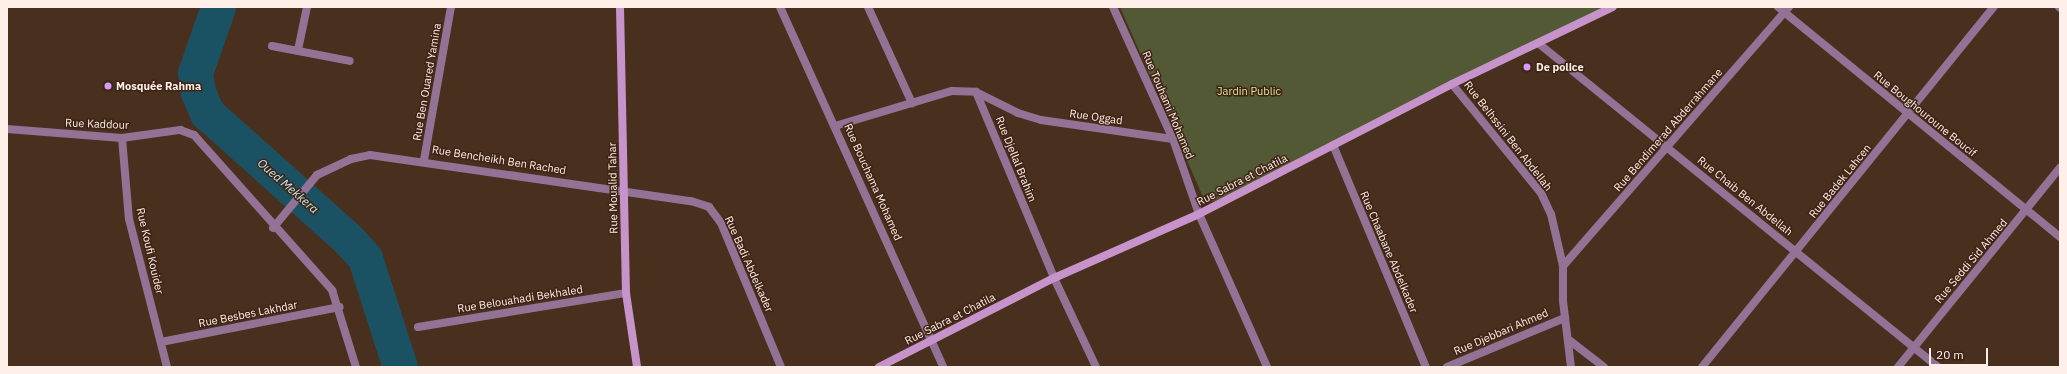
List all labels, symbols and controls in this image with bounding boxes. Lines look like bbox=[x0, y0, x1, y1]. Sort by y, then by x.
street label: Rue Ben Ouared Yamina bbox=[410, 22, 444, 142]
street label: Rue Touhami Mohamed bbox=[1139, 49, 1197, 161]
place label: De police bbox=[1536, 60, 1584, 74]
marker: De police bbox=[1521, 61, 1533, 73]
street label: Rue Bendimerad Abderrahmane bbox=[1611, 66, 1725, 194]
street label: Rue Boughouroune Boucif bbox=[1871, 68, 1979, 160]
place label: Mosquée Rahma bbox=[116, 79, 201, 93]
street label: Rue Belhssini Ben Abdellah bbox=[1461, 79, 1555, 193]
marker: Mosquée Rahma bbox=[103, 81, 113, 91]
park label: Jardin Public bbox=[1217, 84, 1281, 98]
street label: Rue Oggad bbox=[1069, 107, 1123, 127]
street label: Rue Djellal Brahim bbox=[993, 114, 1039, 204]
street label: Rue Kaddour bbox=[65, 116, 129, 132]
street label: Rue Bouchama Mohamed bbox=[841, 122, 905, 242]
street label: Rue Badek Lahcen bbox=[1806, 141, 1874, 221]
street label: Rue Moualid Tahar bbox=[606, 142, 620, 234]
street label: Rue Bencheikh Ben Rached bbox=[431, 143, 567, 177]
street label: Rue Sabra et Chatila bbox=[1194, 151, 1290, 209]
street label: Rue Chaib Ben Abdellah bbox=[1695, 154, 1795, 238]
water label: Oued Mekkera bbox=[255, 156, 321, 216]
street label: Rue Chaabane Abdelkader bbox=[1357, 189, 1421, 315]
street label: Rue Koufi Kouider bbox=[134, 207, 166, 295]
street label: Rue Badi Abdelkader bbox=[722, 214, 776, 314]
street label: Rue Seddi Sid Ahmed bbox=[1932, 216, 2010, 306]
street label: Rue Belouahadi Bekhaled bbox=[456, 283, 584, 315]
street label: Rue Sabra et Chatila bbox=[902, 290, 998, 348]
street label: Rue Besbes Lakhdar bbox=[197, 298, 299, 330]
street label: Rue Djebbari Ahmed bbox=[1452, 306, 1550, 358]
scale bar bbox=[1931, 340, 1990, 366]
text: 20 m bbox=[1936, 347, 1964, 362]

